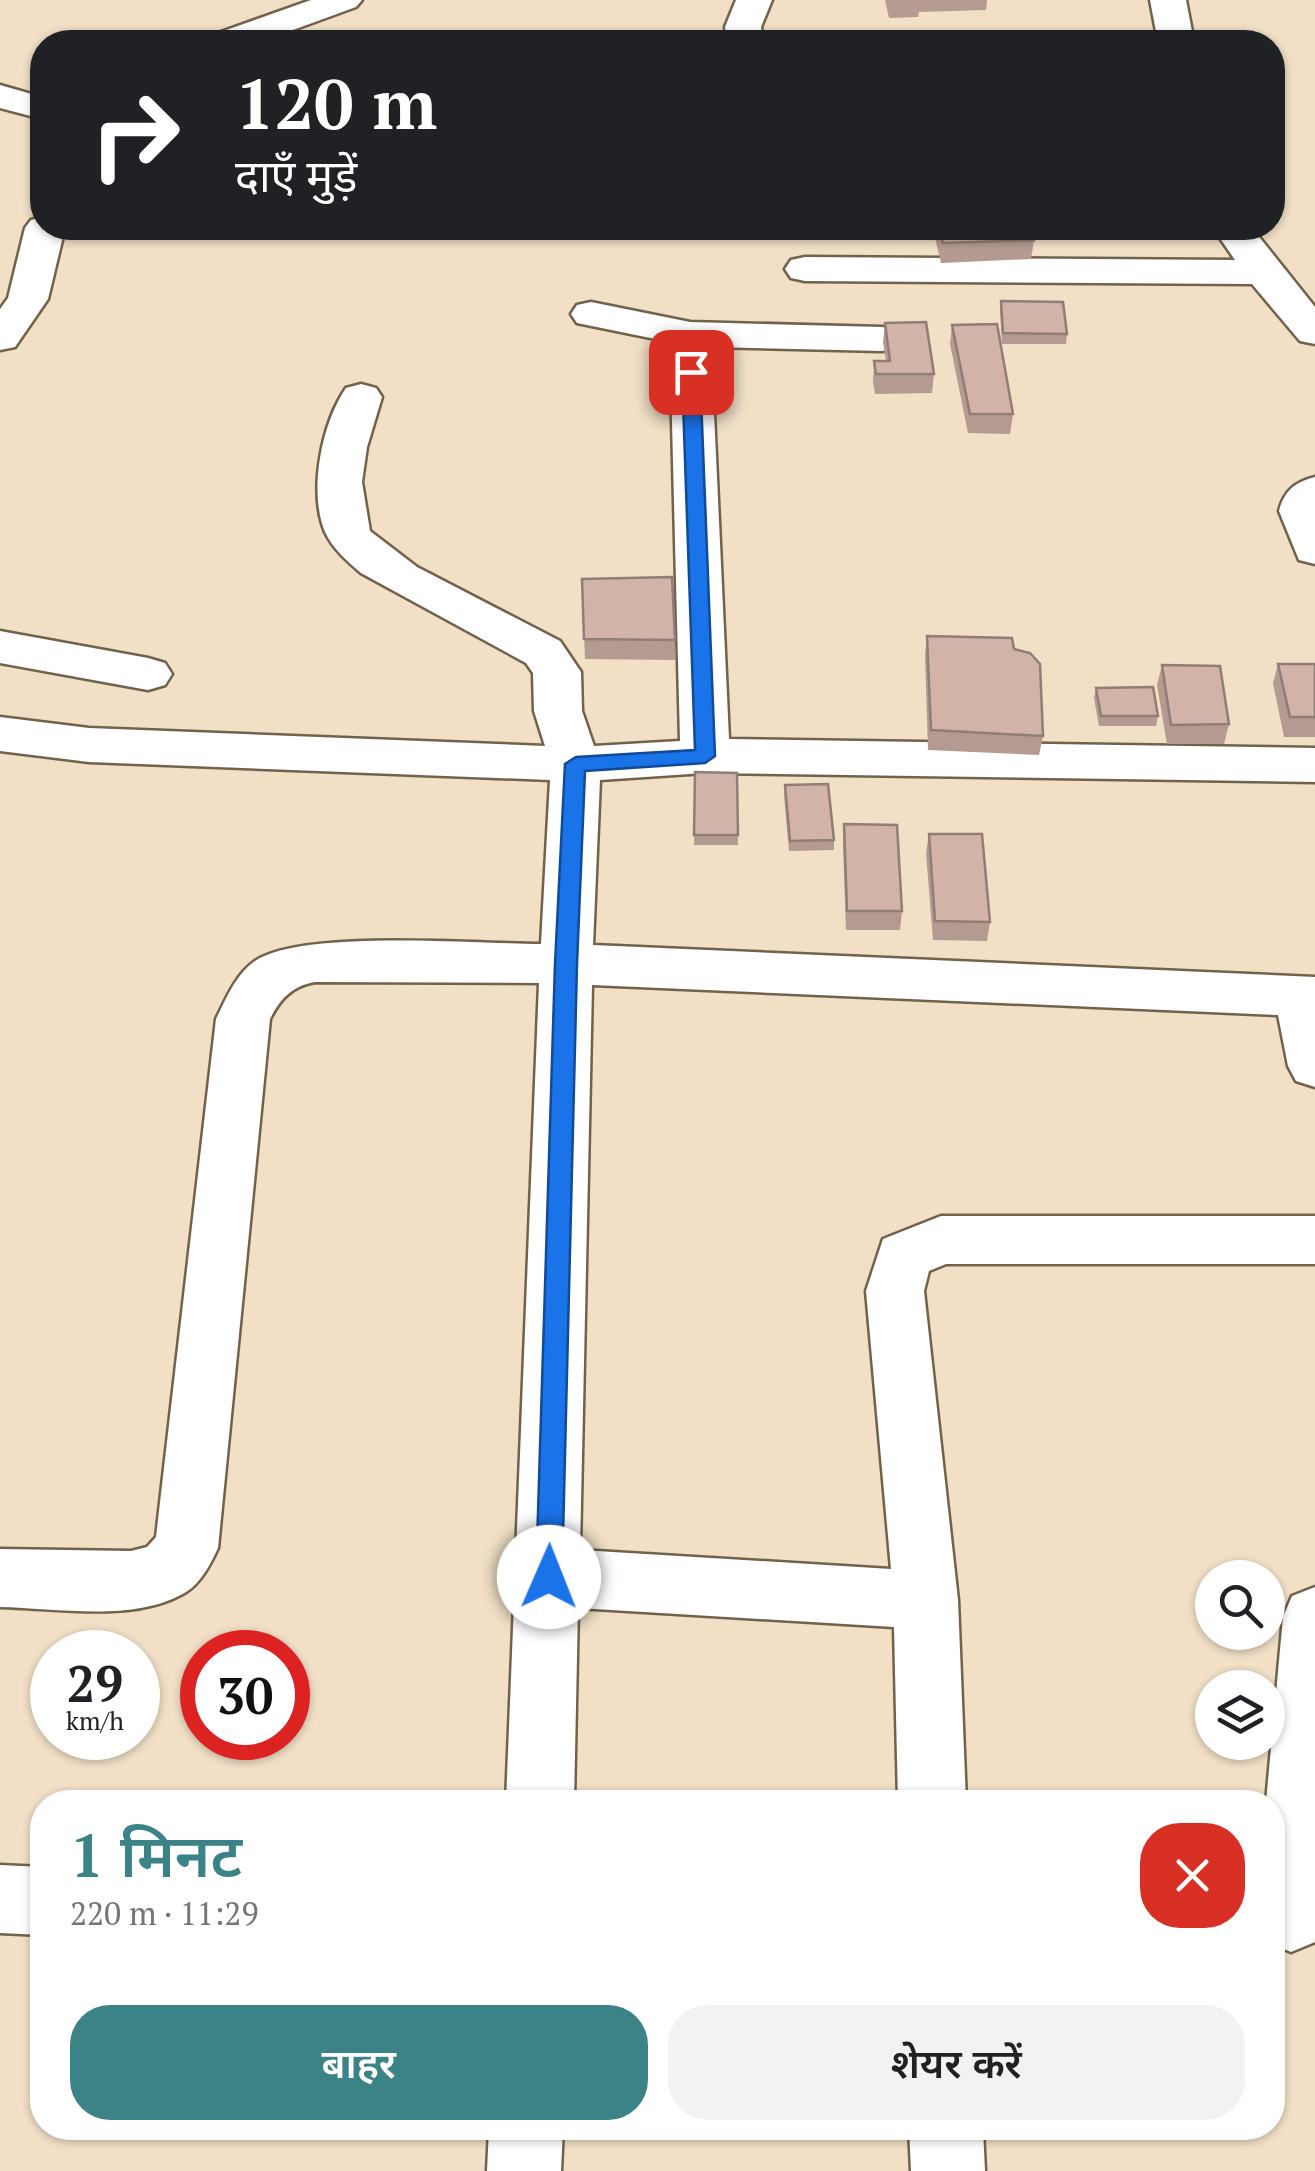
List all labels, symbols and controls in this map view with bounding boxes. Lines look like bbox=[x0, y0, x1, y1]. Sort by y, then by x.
text: 120 m bbox=[235, 56, 437, 149]
icon: right bbox=[70, 70, 200, 200]
text: दाएँ मुड़ें bbox=[235, 145, 357, 205]
pin bbox=[649, 330, 734, 415]
icon: arrive bbox=[664, 345, 719, 400]
position arrow bbox=[497, 1525, 601, 1629]
map controls bbox=[1195, 1560, 1285, 1760]
button: search bbox=[1195, 1560, 1285, 1650]
speed limit sign: 30 bbox=[180, 1630, 310, 1760]
text: 29 bbox=[67, 1650, 123, 1716]
button: layers bbox=[1195, 1670, 1285, 1760]
text: km/h bbox=[66, 1704, 124, 1737]
text: 1 मिनट bbox=[70, 1815, 242, 1894]
button: close bbox=[1140, 1823, 1245, 1928]
text: 220 m · 11:29 bbox=[70, 1892, 258, 1934]
button: बाहर bbox=[70, 2005, 648, 2120]
button: शेयर करें bbox=[668, 2005, 1245, 2120]

